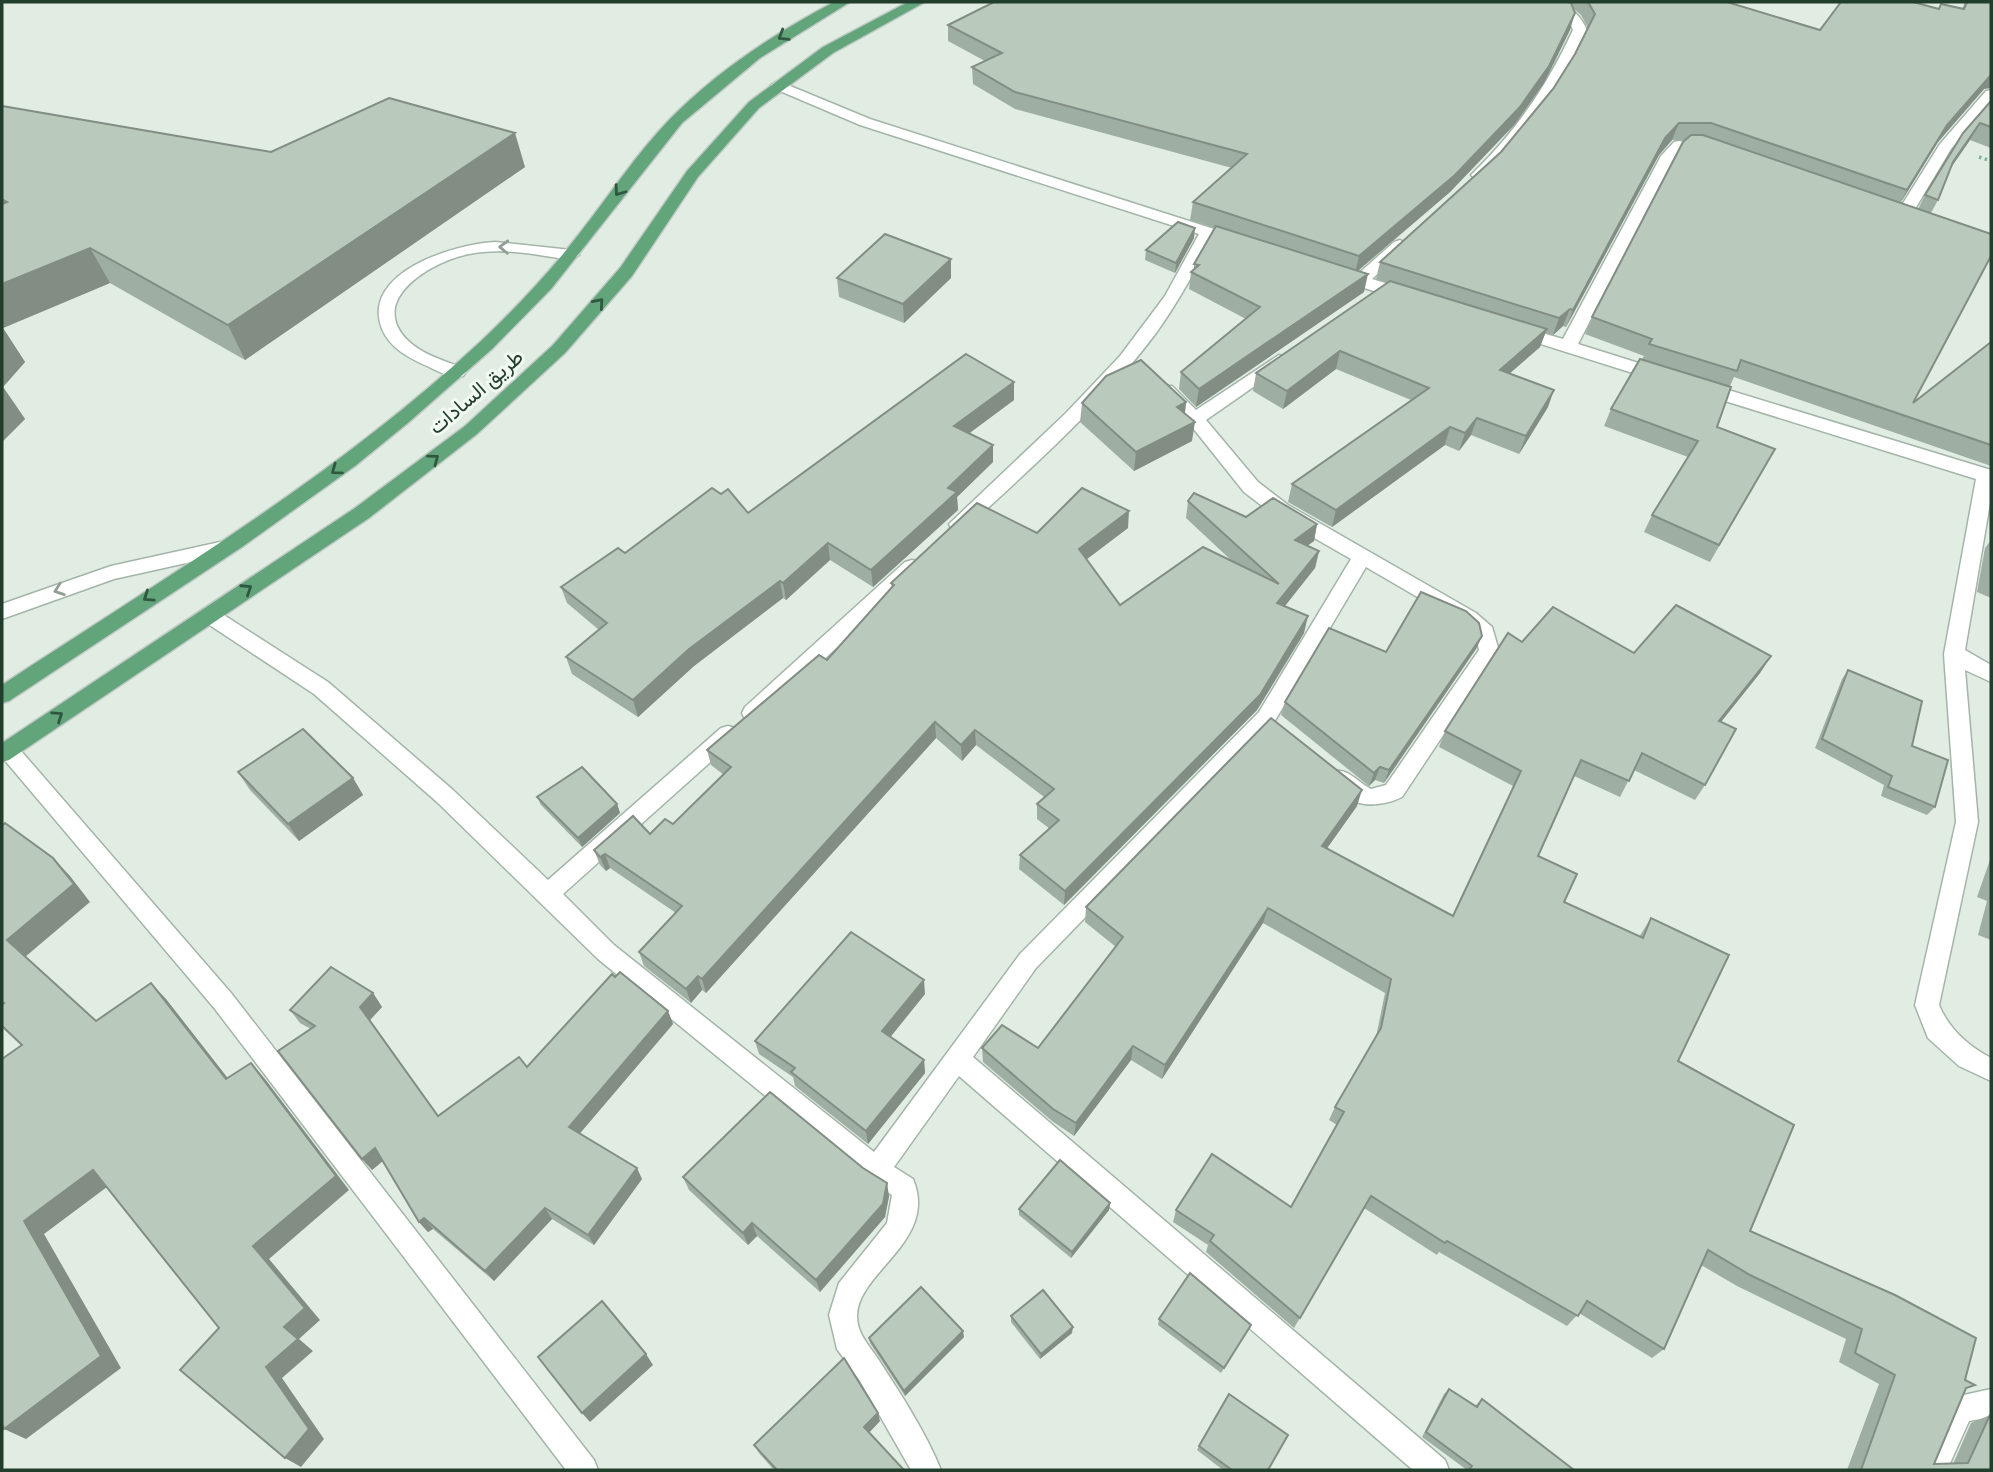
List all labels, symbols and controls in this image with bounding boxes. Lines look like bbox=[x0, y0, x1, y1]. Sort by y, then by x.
one-way arrow bbox=[778, 27, 791, 40]
one-way arrow bbox=[615, 183, 627, 196]
one-way arrow bbox=[498, 239, 508, 255]
one-way arrow bbox=[591, 298, 603, 311]
street label: طريق السادات bbox=[423, 344, 529, 440]
one-way arrow bbox=[426, 454, 438, 467]
one-way arrow bbox=[331, 461, 344, 474]
one-way arrow bbox=[53, 582, 66, 596]
one-way arrow bbox=[240, 584, 253, 597]
one-way arrow bbox=[143, 589, 156, 601]
one-way arrow bbox=[50, 712, 63, 724]

